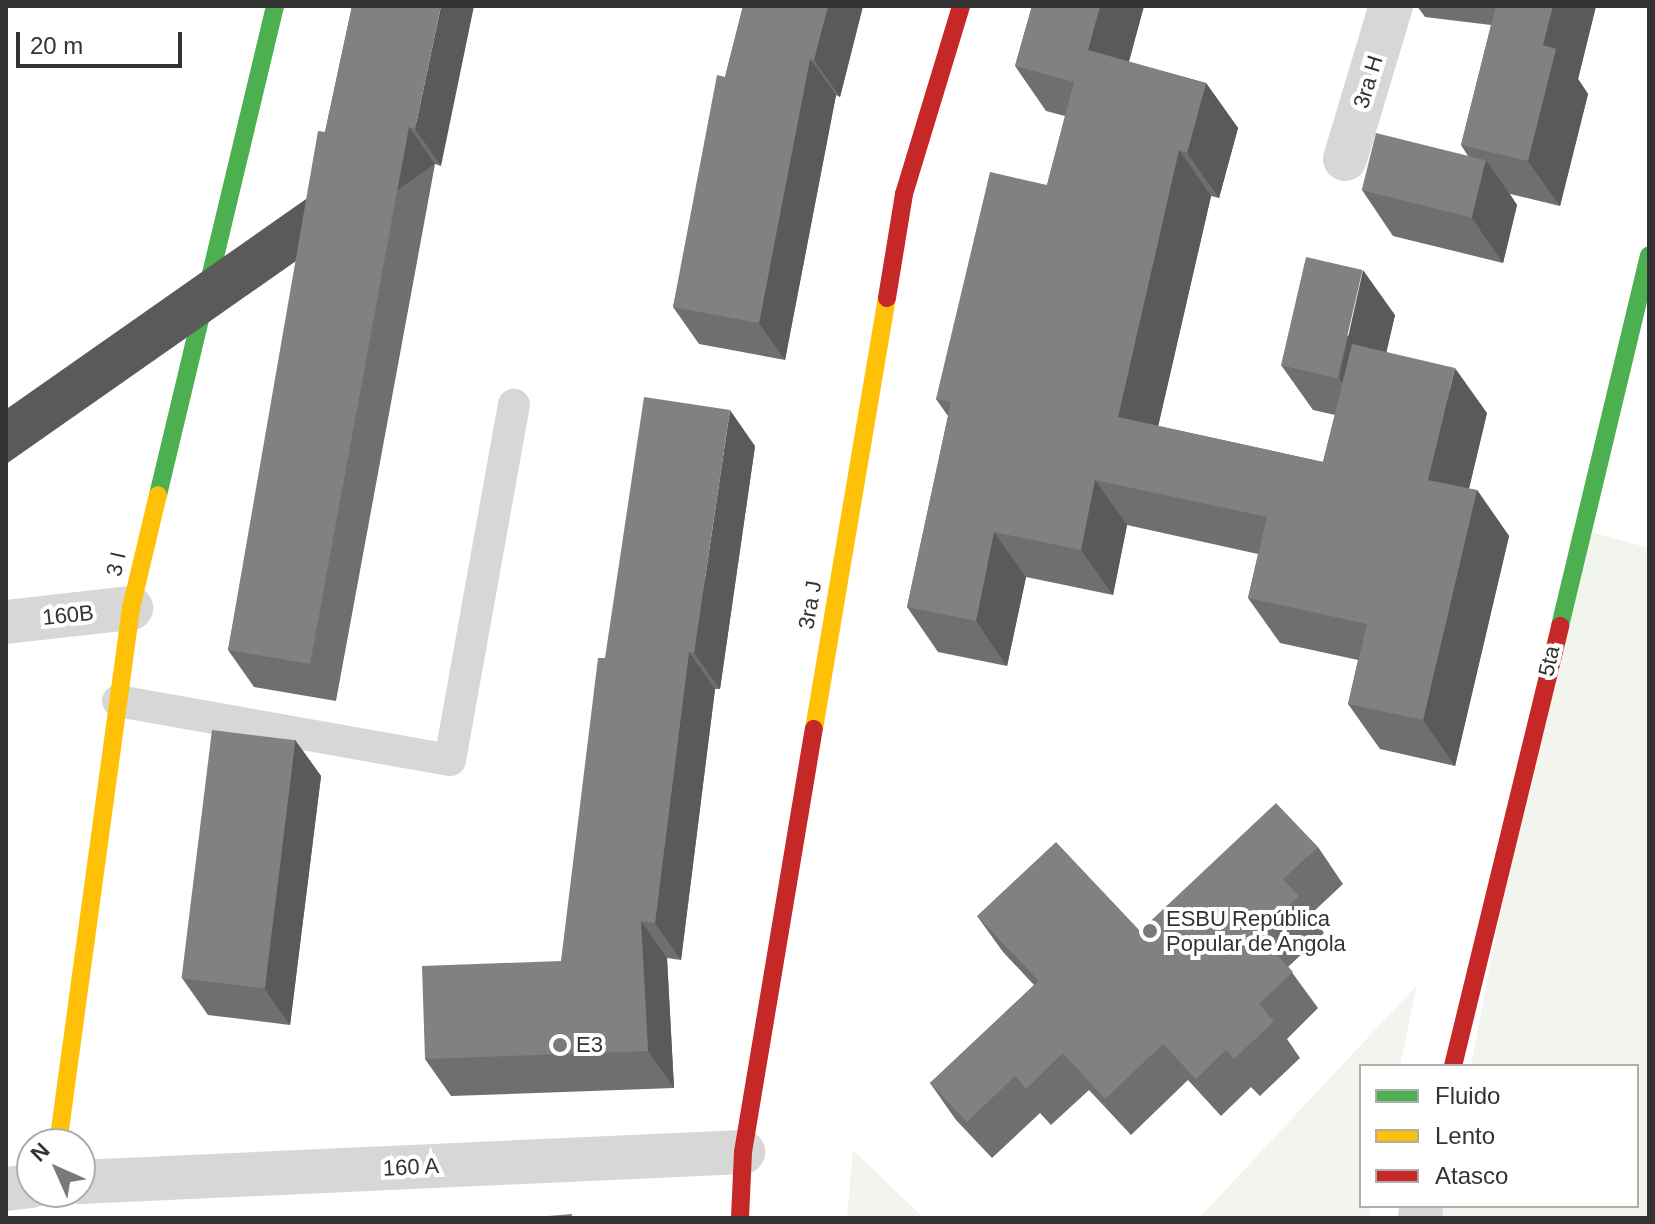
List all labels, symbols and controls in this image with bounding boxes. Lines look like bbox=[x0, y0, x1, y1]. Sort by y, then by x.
scale bar bbox=[20, 16, 186, 66]
text: 20 m bbox=[30, 32, 83, 59]
street label: 3ra H bbox=[1348, 52, 1388, 112]
street label: 3 I bbox=[100, 549, 132, 579]
street label: 3ra J bbox=[793, 579, 827, 631]
street label: 160B bbox=[41, 599, 95, 631]
street label: 5ta bbox=[1533, 643, 1565, 679]
place label: ESBU República Popular de Angola bbox=[1166, 905, 1347, 956]
marker: ESBU República Popular de Angola bbox=[1141, 922, 1159, 940]
place label: E3 bbox=[576, 1032, 603, 1058]
marker: E3 bbox=[551, 1036, 569, 1054]
legend bbox=[1359, 1064, 1639, 1208]
text: Fluido bbox=[1435, 1082, 1500, 1109]
text: Lento bbox=[1435, 1122, 1495, 1149]
north arrow bbox=[16, 1128, 96, 1208]
text: N bbox=[26, 1138, 55, 1167]
street label: 160 A bbox=[382, 1152, 440, 1182]
text: Atasco bbox=[1435, 1162, 1508, 1189]

